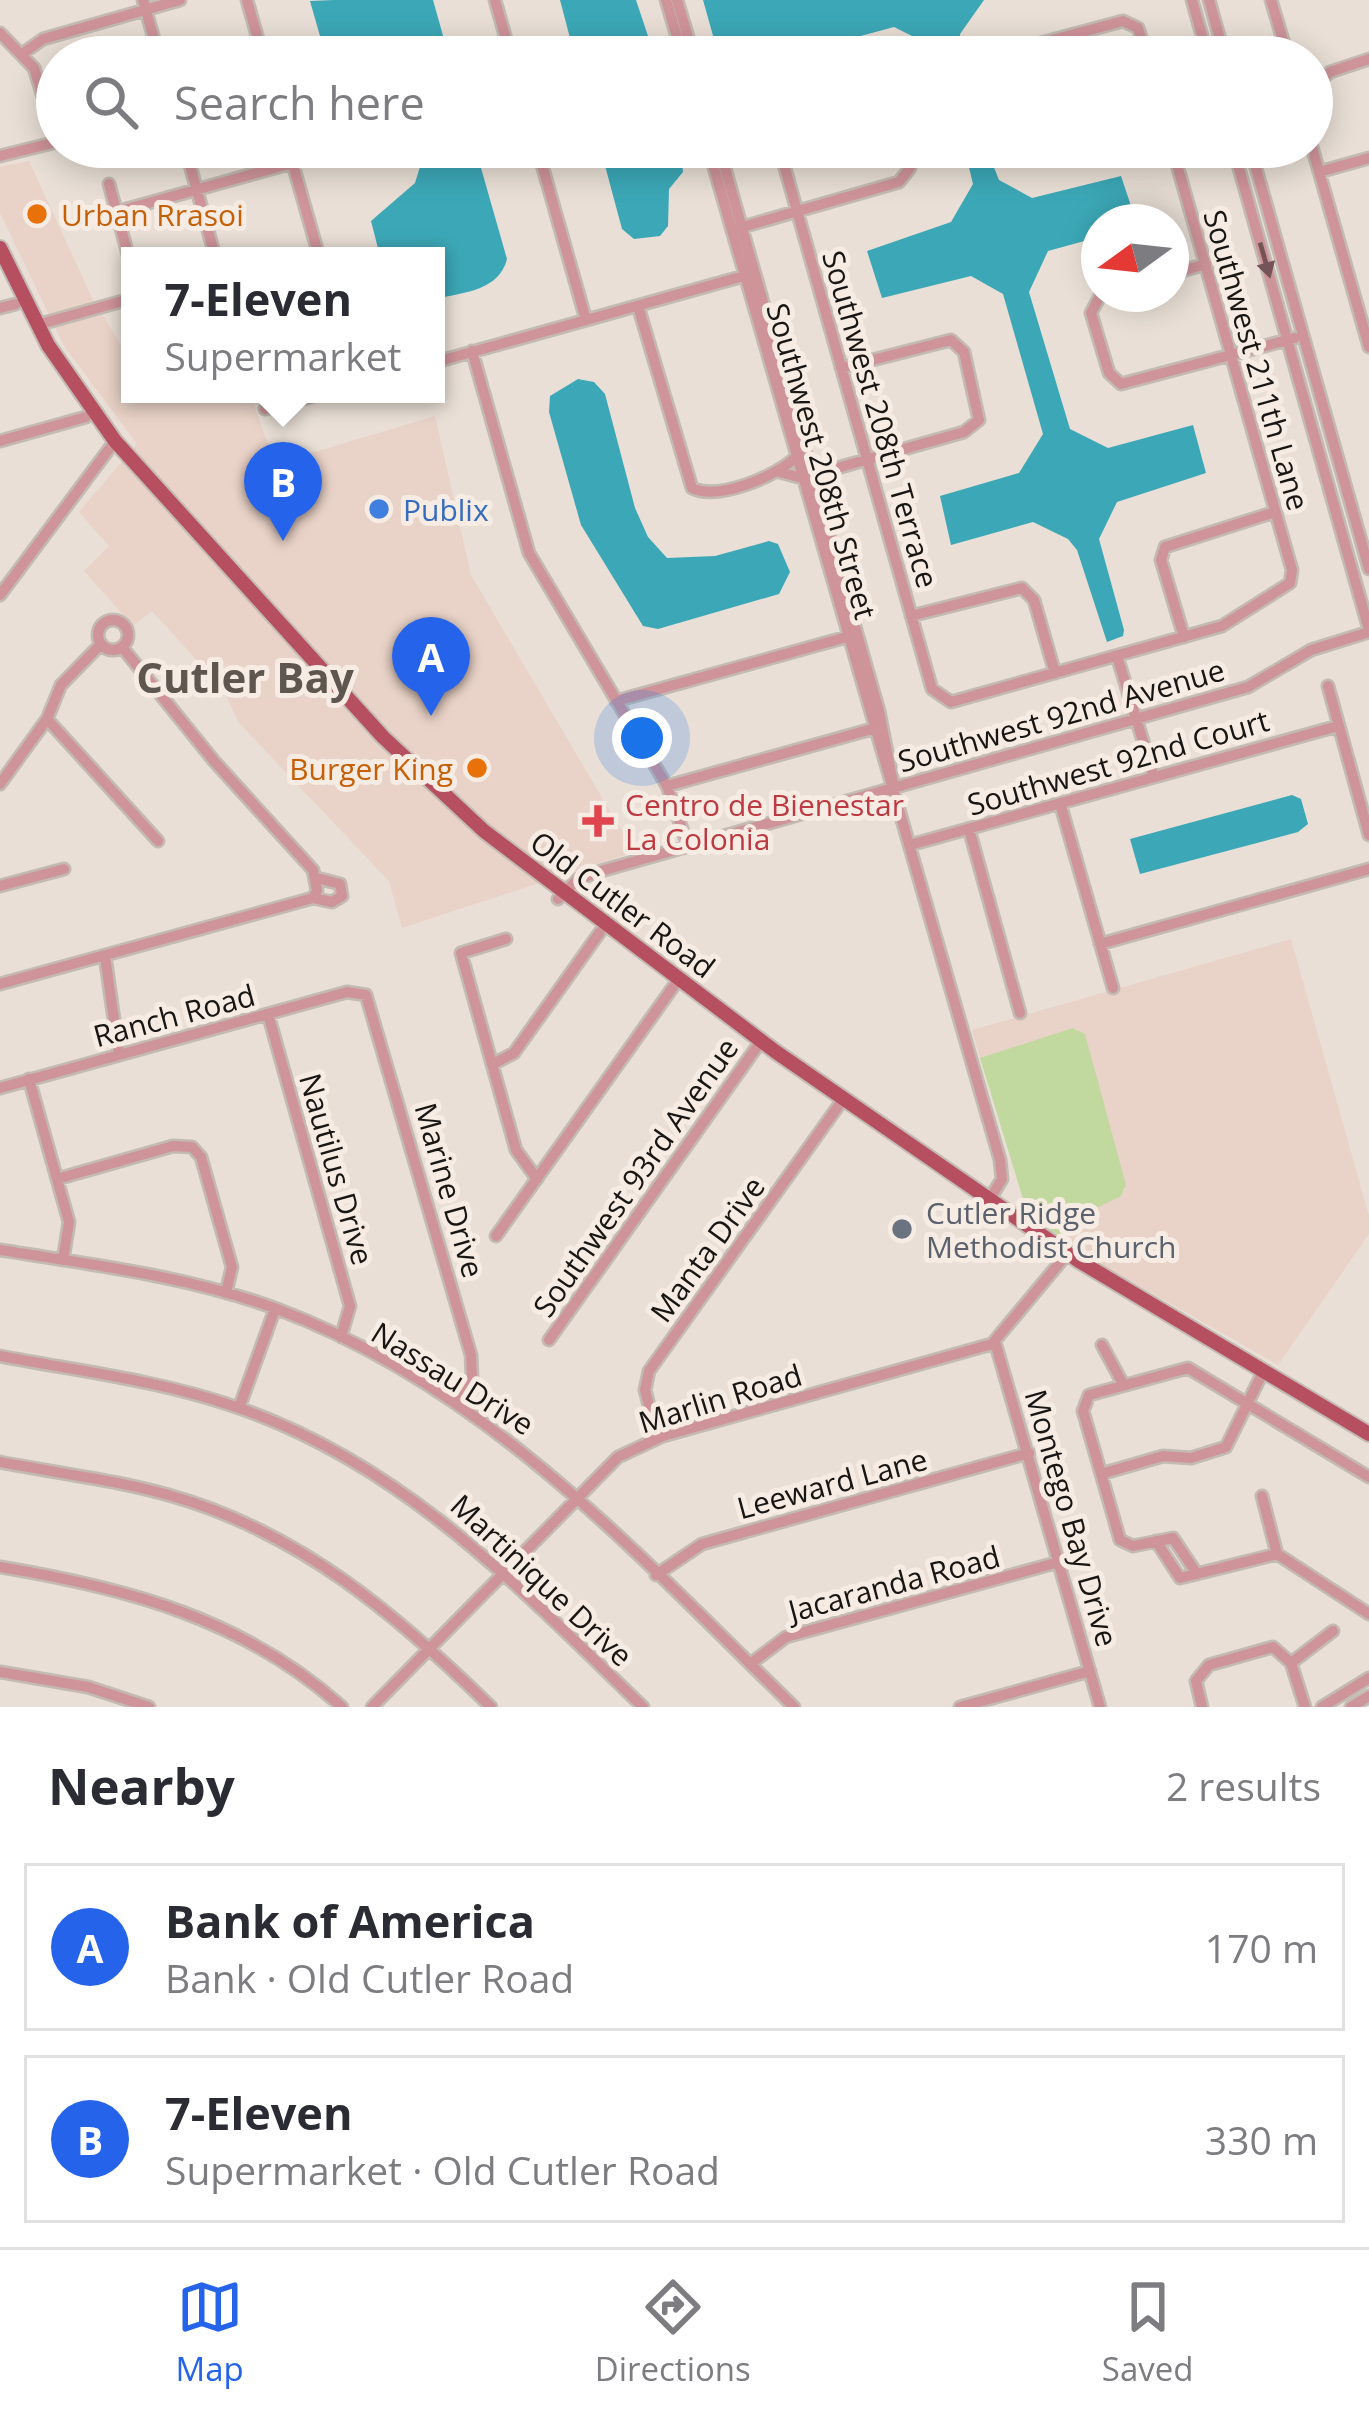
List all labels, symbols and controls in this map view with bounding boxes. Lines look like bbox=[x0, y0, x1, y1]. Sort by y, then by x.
search box bbox=[36, 36, 1333, 168]
icon: search bbox=[78, 69, 144, 135]
text: Search here bbox=[174, 72, 425, 133]
place label: Urban Rrasoi bbox=[61, 194, 244, 235]
marker: Urban Rrasoi bbox=[24, 201, 50, 227]
north arrow bbox=[1081, 204, 1189, 312]
street label: Southwest 211th Lane bbox=[1194, 205, 1320, 515]
one-way arrow bbox=[1257, 242, 1275, 278]
street label: Southwest 208th Terrace bbox=[813, 246, 949, 592]
popup bbox=[121, 247, 445, 403]
text: 7-Eleven bbox=[164, 268, 352, 329]
street label: Southwest 208th Street bbox=[757, 298, 887, 624]
text: Supermarket bbox=[164, 329, 402, 382]
pin: B bbox=[244, 442, 322, 541]
place label: Publix bbox=[403, 489, 489, 530]
marker: Publix bbox=[366, 496, 392, 522]
pin: A bbox=[392, 617, 470, 716]
district label: Cutler Bay bbox=[136, 648, 354, 705]
street label: Southwest 92nd Avenue bbox=[893, 649, 1229, 781]
street label: Southwest 92nd Court bbox=[962, 699, 1274, 825]
your location bbox=[612, 708, 672, 768]
place label: Burger King bbox=[289, 748, 453, 789]
marker: Burger King bbox=[464, 755, 490, 781]
place label: Centro de Bienestar La Colonia bbox=[625, 784, 904, 859]
marker: Centro de Bienestar La Colonia bbox=[582, 805, 614, 837]
street label: Old Cutler Road bbox=[522, 821, 724, 987]
street label: Ranch Road bbox=[89, 974, 259, 1056]
street label: Southwest 93rd Avenue bbox=[523, 1029, 747, 1325]
street label: Nautilus Drive bbox=[290, 1068, 384, 1270]
street label: Marine Drive bbox=[405, 1098, 495, 1282]
street label: Manta Drive bbox=[640, 1168, 774, 1330]
place label: Cutler Ridge Methodist Church bbox=[926, 1192, 1176, 1267]
marker: Cutler Ridge Methodist Church bbox=[889, 1216, 915, 1242]
street label: Nassau Drive bbox=[364, 1312, 542, 1444]
street label: Marlin Road bbox=[633, 1354, 807, 1442]
street label: Montego Bay Drive bbox=[1016, 1385, 1128, 1651]
street label: Leeward Lane bbox=[732, 1438, 932, 1528]
street label: Martinique Drive bbox=[442, 1485, 642, 1675]
street label: Jacaranda Road bbox=[781, 1535, 1004, 1632]
text: Nearby bbox=[48, 1750, 235, 1820]
text: 2 results bbox=[1166, 1759, 1321, 1812]
text: Bank of America bbox=[165, 1890, 535, 1951]
text: A bbox=[77, 1921, 103, 1974]
text: 170 m bbox=[1205, 1921, 1318, 1974]
text: Bank · Old Cutler Road bbox=[165, 1951, 574, 2004]
text: 7-Eleven bbox=[165, 2082, 353, 2143]
text: B bbox=[77, 2113, 103, 2166]
text: 330 m bbox=[1205, 2113, 1318, 2166]
text: Supermarket · Old Cutler Road bbox=[165, 2143, 720, 2196]
tab: Map bbox=[176, 2274, 244, 2391]
tab: Directions bbox=[595, 2274, 751, 2391]
tab: Saved bbox=[1102, 2274, 1193, 2391]

